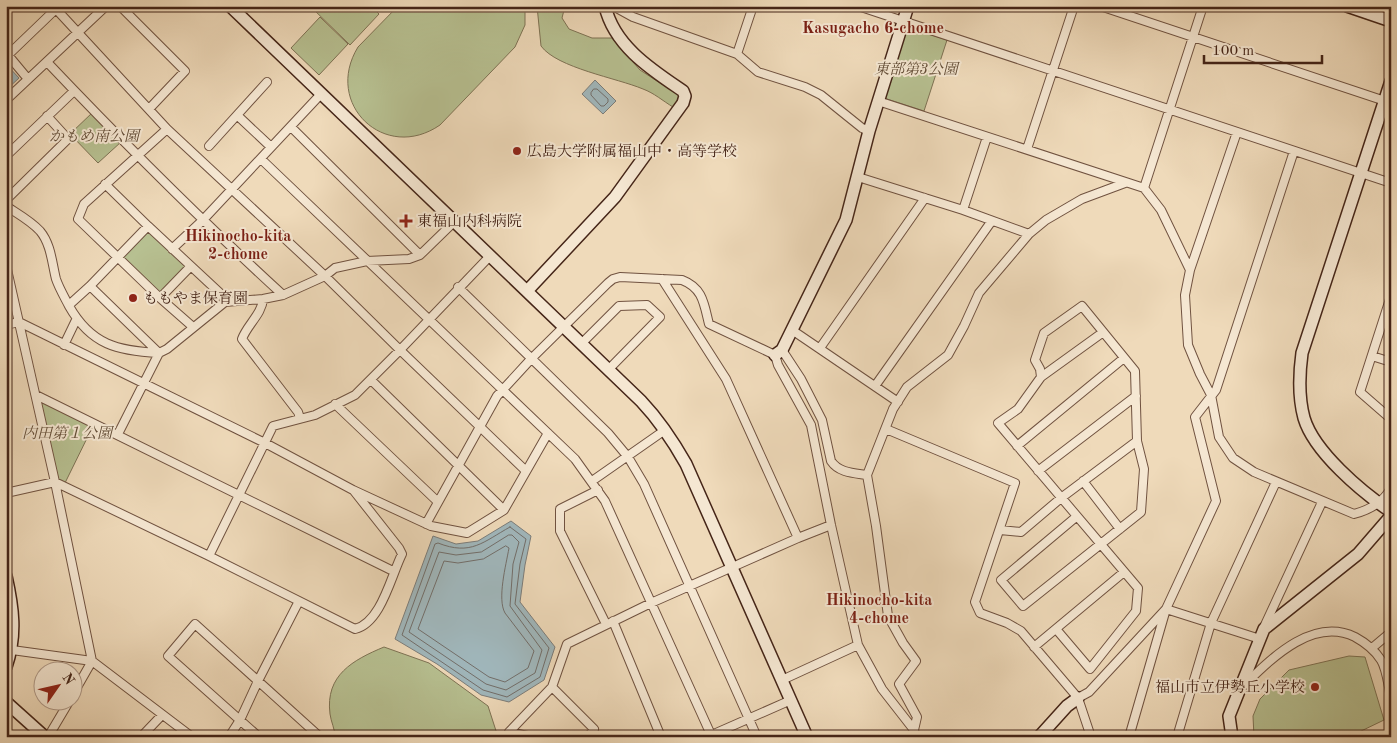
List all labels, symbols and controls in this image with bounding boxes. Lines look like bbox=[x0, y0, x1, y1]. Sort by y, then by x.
district label: Kasugacho 6-chome bbox=[802, 21, 944, 37]
scale bar bbox=[1204, 32, 1322, 64]
text: 100 m bbox=[1212, 44, 1254, 59]
park label: 東部第3公園 bbox=[874, 61, 961, 78]
park label: かもめ南公園 bbox=[49, 128, 142, 145]
place label: 広島大学附属福山中・高等学校 bbox=[527, 143, 737, 160]
marker: 広島大学附属福山中・高等学校 bbox=[511, 145, 523, 157]
place label: 東福山内科病院 bbox=[417, 213, 522, 230]
marker: 東福山内科病院 bbox=[399, 214, 413, 228]
district label: Hikinocho-kita 2-chome bbox=[185, 229, 291, 263]
place label: ももやま保育園 bbox=[143, 290, 248, 307]
marker: ももやま保育園 bbox=[127, 292, 139, 304]
park label: 内田第１公園 bbox=[22, 425, 115, 442]
district label: Hikinocho-kita 4-chome bbox=[826, 593, 932, 627]
north arrow bbox=[32, 660, 82, 710]
text: N bbox=[59, 671, 77, 688]
place label: 福山市立伊勢丘小学校 bbox=[1155, 679, 1305, 696]
marker: 福山市立伊勢丘小学校 bbox=[1309, 681, 1321, 693]

